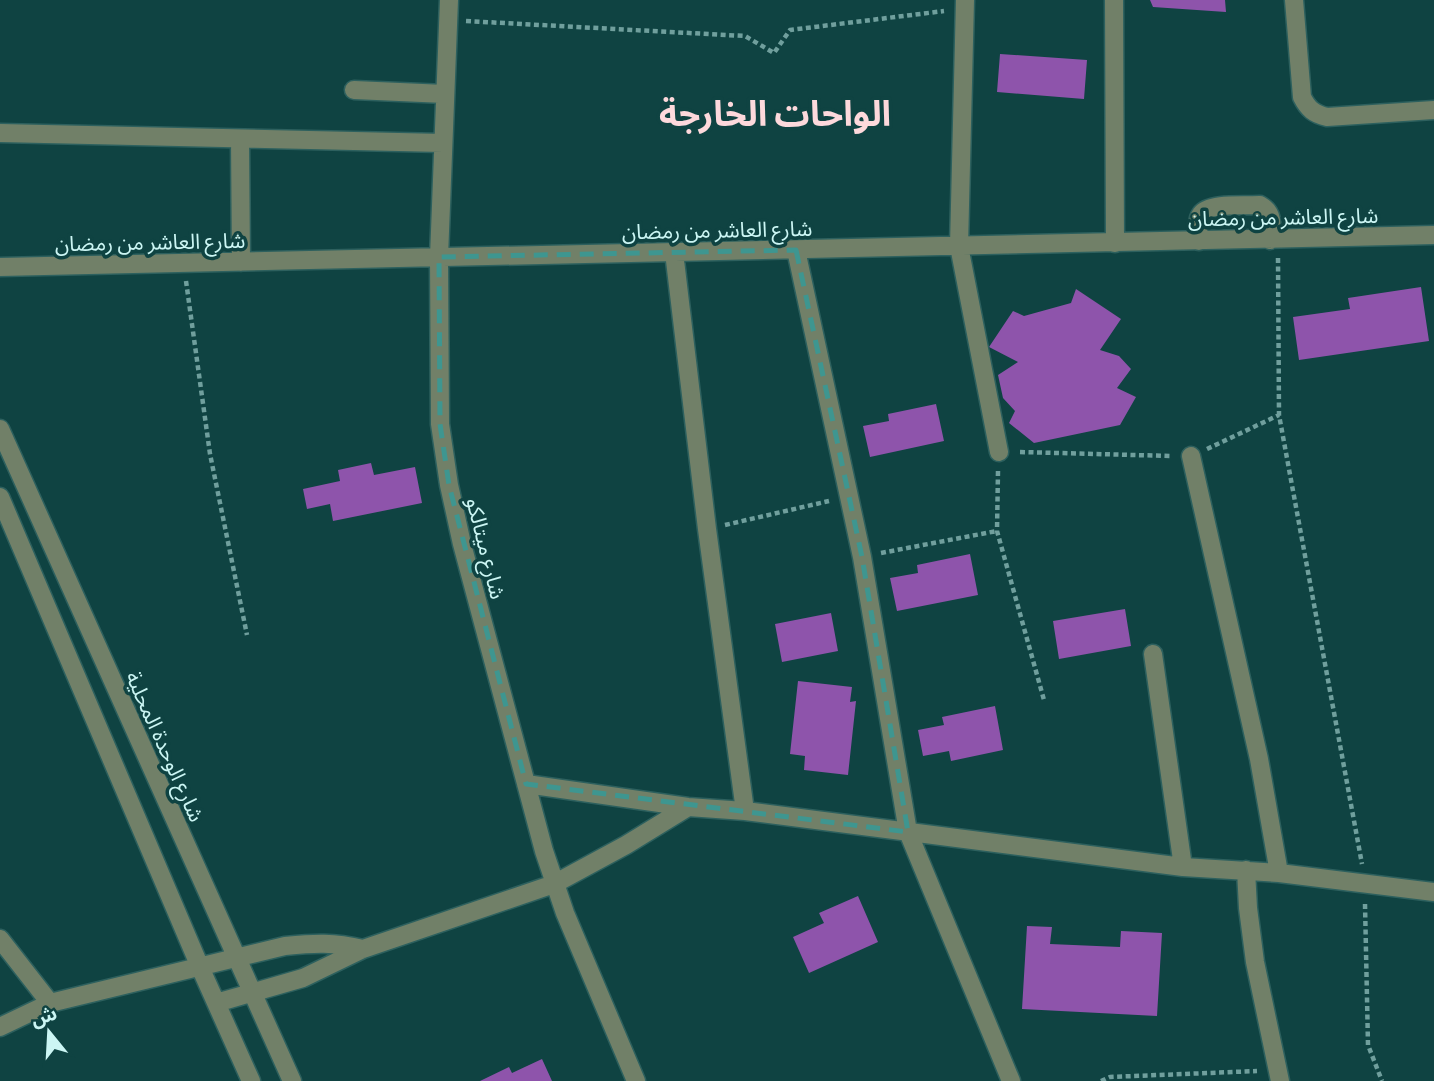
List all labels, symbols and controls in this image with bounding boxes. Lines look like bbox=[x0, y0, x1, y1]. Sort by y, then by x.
district label: الواحات الخارجة bbox=[659, 91, 891, 135]
street label: شارع العاشر من رمضان bbox=[1188, 202, 1379, 234]
street label: شارع العاشر من رمضان bbox=[622, 215, 813, 247]
street label: شارع العاشر من رمضان bbox=[55, 227, 246, 259]
street label: شارع ميتالكو bbox=[458, 495, 512, 602]
street label: شارع الوحدة المحلية bbox=[118, 667, 210, 827]
north arrow bbox=[14, 997, 84, 1067]
text: ش bbox=[28, 1000, 60, 1030]

